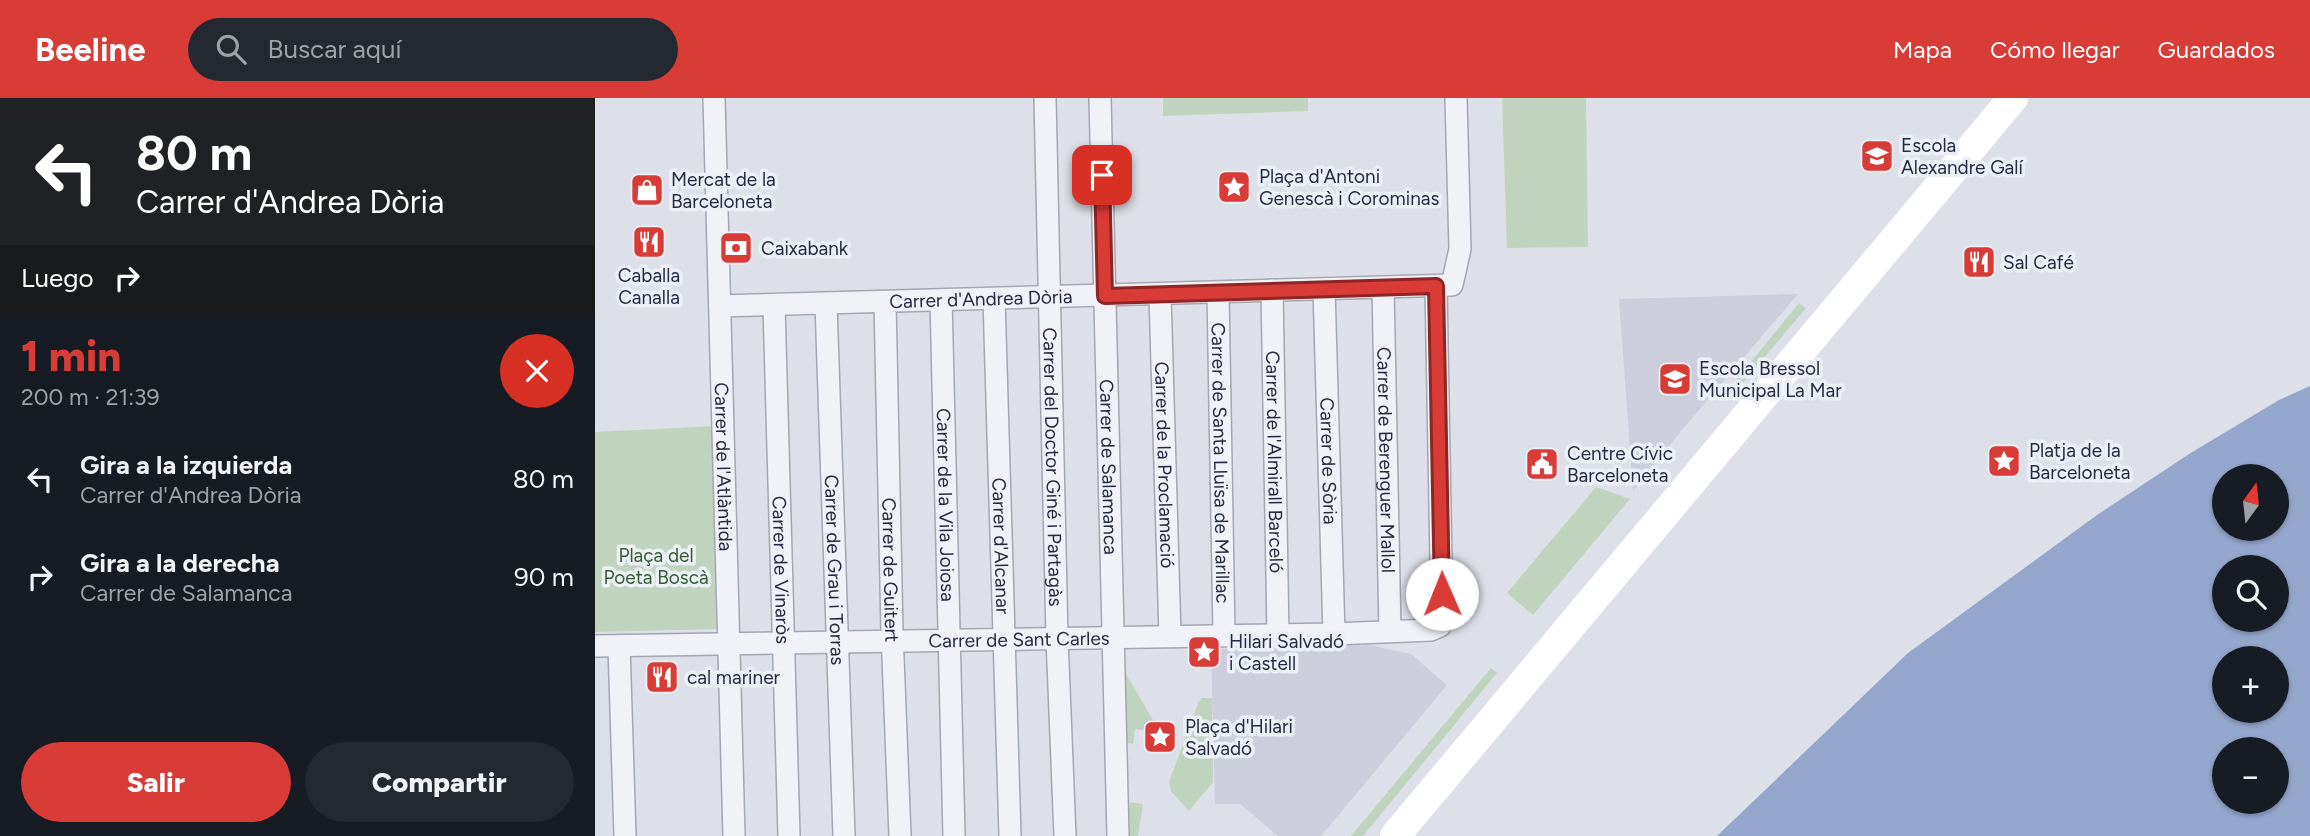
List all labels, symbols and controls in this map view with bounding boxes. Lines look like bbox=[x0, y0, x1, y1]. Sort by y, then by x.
search box bbox=[188, 18, 678, 81]
text: Beeline bbox=[35, 30, 146, 69]
icon: search bbox=[212, 30, 250, 68]
text: Buscar aquí bbox=[268, 33, 401, 65]
text: Mapa bbox=[1893, 35, 1952, 64]
text: Cómo llegar bbox=[1990, 35, 2120, 64]
text: Guardados bbox=[2158, 35, 2275, 64]
text: 80 m bbox=[136, 123, 252, 182]
icon: left bbox=[21, 126, 112, 217]
place label: Escola Alexandre Galí bbox=[1901, 134, 2024, 179]
school or university icon: Escola Alexandre Galí bbox=[1858, 137, 1896, 175]
pin bbox=[1072, 145, 1132, 205]
icon: arrive bbox=[1083, 156, 1121, 194]
place label: Plaça d'Antoni Genescà i Corominas bbox=[1259, 165, 1439, 210]
place label: Mercat de la Barceloneta bbox=[671, 168, 776, 213]
place icon: Plaça d'Antoni Genescà i Corominas bbox=[1215, 168, 1253, 206]
shop icon: Mercat de la Barceloneta bbox=[628, 171, 666, 209]
text: Carrer d'Andrea Dòria bbox=[136, 183, 444, 221]
restaurant icon: Caballa Canalla bbox=[630, 223, 668, 261]
bank icon: Caixabank bbox=[717, 229, 755, 267]
place label: Caixabank bbox=[761, 237, 849, 260]
restaurant icon: Sal Café bbox=[1960, 243, 1998, 281]
place label: Sal Café bbox=[2003, 251, 2074, 274]
icon: right bbox=[108, 259, 146, 297]
text: Luego bbox=[21, 262, 94, 294]
place label: Caballa Canalla bbox=[618, 264, 680, 309]
street label: Carrer d'Andrea Dòria bbox=[889, 285, 1073, 313]
street label: Carrer de Santa Lluïsa de Marillac bbox=[1207, 322, 1234, 604]
street label: Carrer del Doctor Giné i Partagàs bbox=[1038, 327, 1067, 607]
text: 1 min bbox=[21, 331, 121, 382]
button: close bbox=[500, 334, 574, 408]
street label: Carrer de Berenguer Mallol bbox=[1372, 347, 1400, 573]
street label: Carrer de l'Almirall Barceló bbox=[1261, 351, 1288, 573]
place label: Escola Bressol Municipal La Mar bbox=[1699, 357, 1842, 402]
school or university icon: Escola Bressol Municipal La Mar bbox=[1656, 360, 1694, 398]
street label: Carrer de la Proclamació bbox=[1150, 361, 1179, 569]
street label: Carrer de Salamanca bbox=[1095, 379, 1122, 555]
street label: Carrer de l'Atlàntida bbox=[710, 382, 737, 552]
text: 200 m · 21:39 bbox=[21, 383, 160, 411]
street label: Carrer de Sòria bbox=[1315, 397, 1342, 525]
street label: Carrer de la Vila Joiosa bbox=[932, 408, 959, 602]
place label: Platja de la Barceloneta bbox=[2029, 439, 2130, 484]
place label: Centre Cívic Barceloneta bbox=[1567, 442, 1673, 487]
place icon: Platja de la Barceloneta bbox=[1985, 442, 2023, 480]
public building icon: Centre Cívic Barceloneta bbox=[1523, 445, 1561, 483]
text: Gira a la izquierda bbox=[80, 449, 292, 481]
icon: left bbox=[21, 460, 59, 498]
text: 80 m bbox=[513, 463, 574, 495]
north arrow bbox=[2212, 464, 2289, 541]
map controls bbox=[2212, 464, 2289, 814]
street label: Carrer de Grau i Torras bbox=[820, 474, 849, 666]
street label: Carrer d'Alcanar bbox=[987, 477, 1014, 615]
text: Carrer d'Andrea Dòria bbox=[80, 481, 302, 509]
street label: Carrer de Vinaròs bbox=[767, 495, 795, 644]
street label: Carrer de Guitert bbox=[877, 497, 903, 643]
park label: Plaça del Poeta Boscà bbox=[603, 544, 709, 589]
text: Gira a la derecha bbox=[80, 547, 280, 579]
button: search bbox=[2212, 555, 2289, 632]
position arrow bbox=[1405, 557, 1479, 631]
icon: right bbox=[21, 558, 59, 596]
text: 90 m bbox=[514, 561, 574, 593]
text: Carrer de Salamanca bbox=[80, 579, 293, 607]
street label: Carrer de Sant Carles bbox=[928, 627, 1110, 653]
place label: Hilari Salvadó i Castell bbox=[1229, 630, 1344, 675]
place icon: Hilari Salvadó i Castell bbox=[1185, 633, 1223, 671]
button: + bbox=[2212, 646, 2289, 723]
restaurant icon: cal mariner bbox=[643, 658, 681, 696]
place label: cal mariner bbox=[687, 666, 781, 689]
place label: Plaça d'Hilari Salvadó bbox=[1185, 715, 1293, 760]
place icon: Plaça d'Hilari Salvadó bbox=[1141, 718, 1179, 756]
button: − bbox=[2212, 737, 2289, 814]
button: Salir bbox=[21, 742, 291, 822]
button: Compartir bbox=[305, 742, 574, 822]

